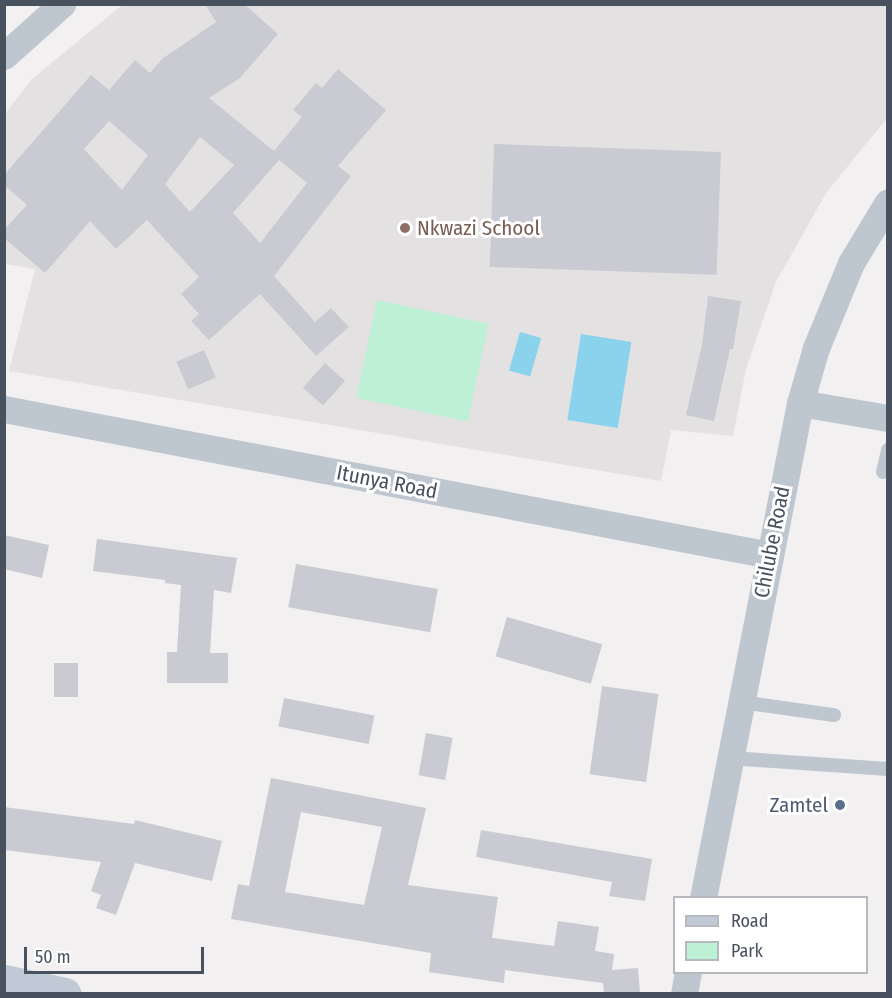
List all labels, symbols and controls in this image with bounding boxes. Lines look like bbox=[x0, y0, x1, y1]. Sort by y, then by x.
place label: Nkwazi School bbox=[417, 215, 540, 241]
marker: Nkwazi School bbox=[398, 221, 412, 235]
street label: Itunya Road bbox=[334, 460, 440, 504]
street label: Chilube Road bbox=[749, 484, 795, 600]
place label: Zamtel bbox=[769, 792, 828, 818]
marker: Zamtel bbox=[833, 798, 847, 812]
legend bbox=[673, 896, 868, 974]
text: Road bbox=[731, 910, 768, 932]
scale bar bbox=[27, 935, 207, 973]
text: Park bbox=[731, 940, 763, 962]
text: 50 m bbox=[35, 946, 71, 968]

